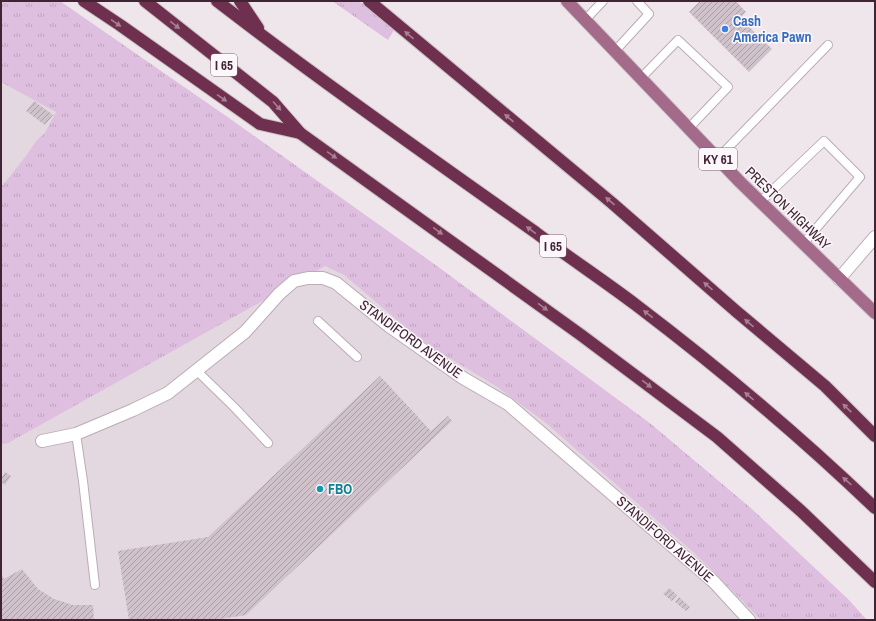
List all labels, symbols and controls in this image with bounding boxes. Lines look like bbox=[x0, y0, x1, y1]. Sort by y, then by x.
place label: Cash America Pawn bbox=[733, 12, 811, 46]
one-way arrow bbox=[110, 19, 122, 26]
one-way arrow bbox=[170, 21, 180, 30]
marker: Cash America Pawn bbox=[720, 24, 730, 34]
one-way arrow bbox=[404, 30, 415, 39]
road number: I 65 bbox=[211, 54, 237, 76]
one-way arrow bbox=[217, 94, 228, 102]
one-way arrow bbox=[272, 101, 281, 111]
one-way arrow bbox=[504, 113, 515, 122]
road number: KY 61 bbox=[699, 148, 737, 170]
one-way arrow bbox=[326, 151, 337, 159]
street label: PRESTON HIGHWAY bbox=[741, 163, 835, 254]
one-way arrow bbox=[604, 196, 615, 205]
one-way arrow bbox=[526, 226, 536, 234]
one-way arrow bbox=[432, 227, 443, 235]
road number: I 65 bbox=[540, 235, 566, 257]
one-way arrow bbox=[703, 282, 712, 291]
street label: STANDIFORD AVENUE bbox=[356, 296, 466, 382]
one-way arrow bbox=[537, 303, 548, 311]
one-way arrow bbox=[642, 310, 653, 318]
one-way arrow bbox=[744, 318, 755, 327]
one-way arrow bbox=[642, 380, 653, 389]
one-way arrow bbox=[743, 391, 754, 400]
one-way arrow bbox=[842, 403, 852, 413]
one-way arrow bbox=[842, 477, 852, 486]
place label: FBO bbox=[328, 480, 352, 498]
marker: FBO bbox=[315, 484, 325, 494]
street label: STANDIFORD AVENUE bbox=[613, 492, 717, 586]

